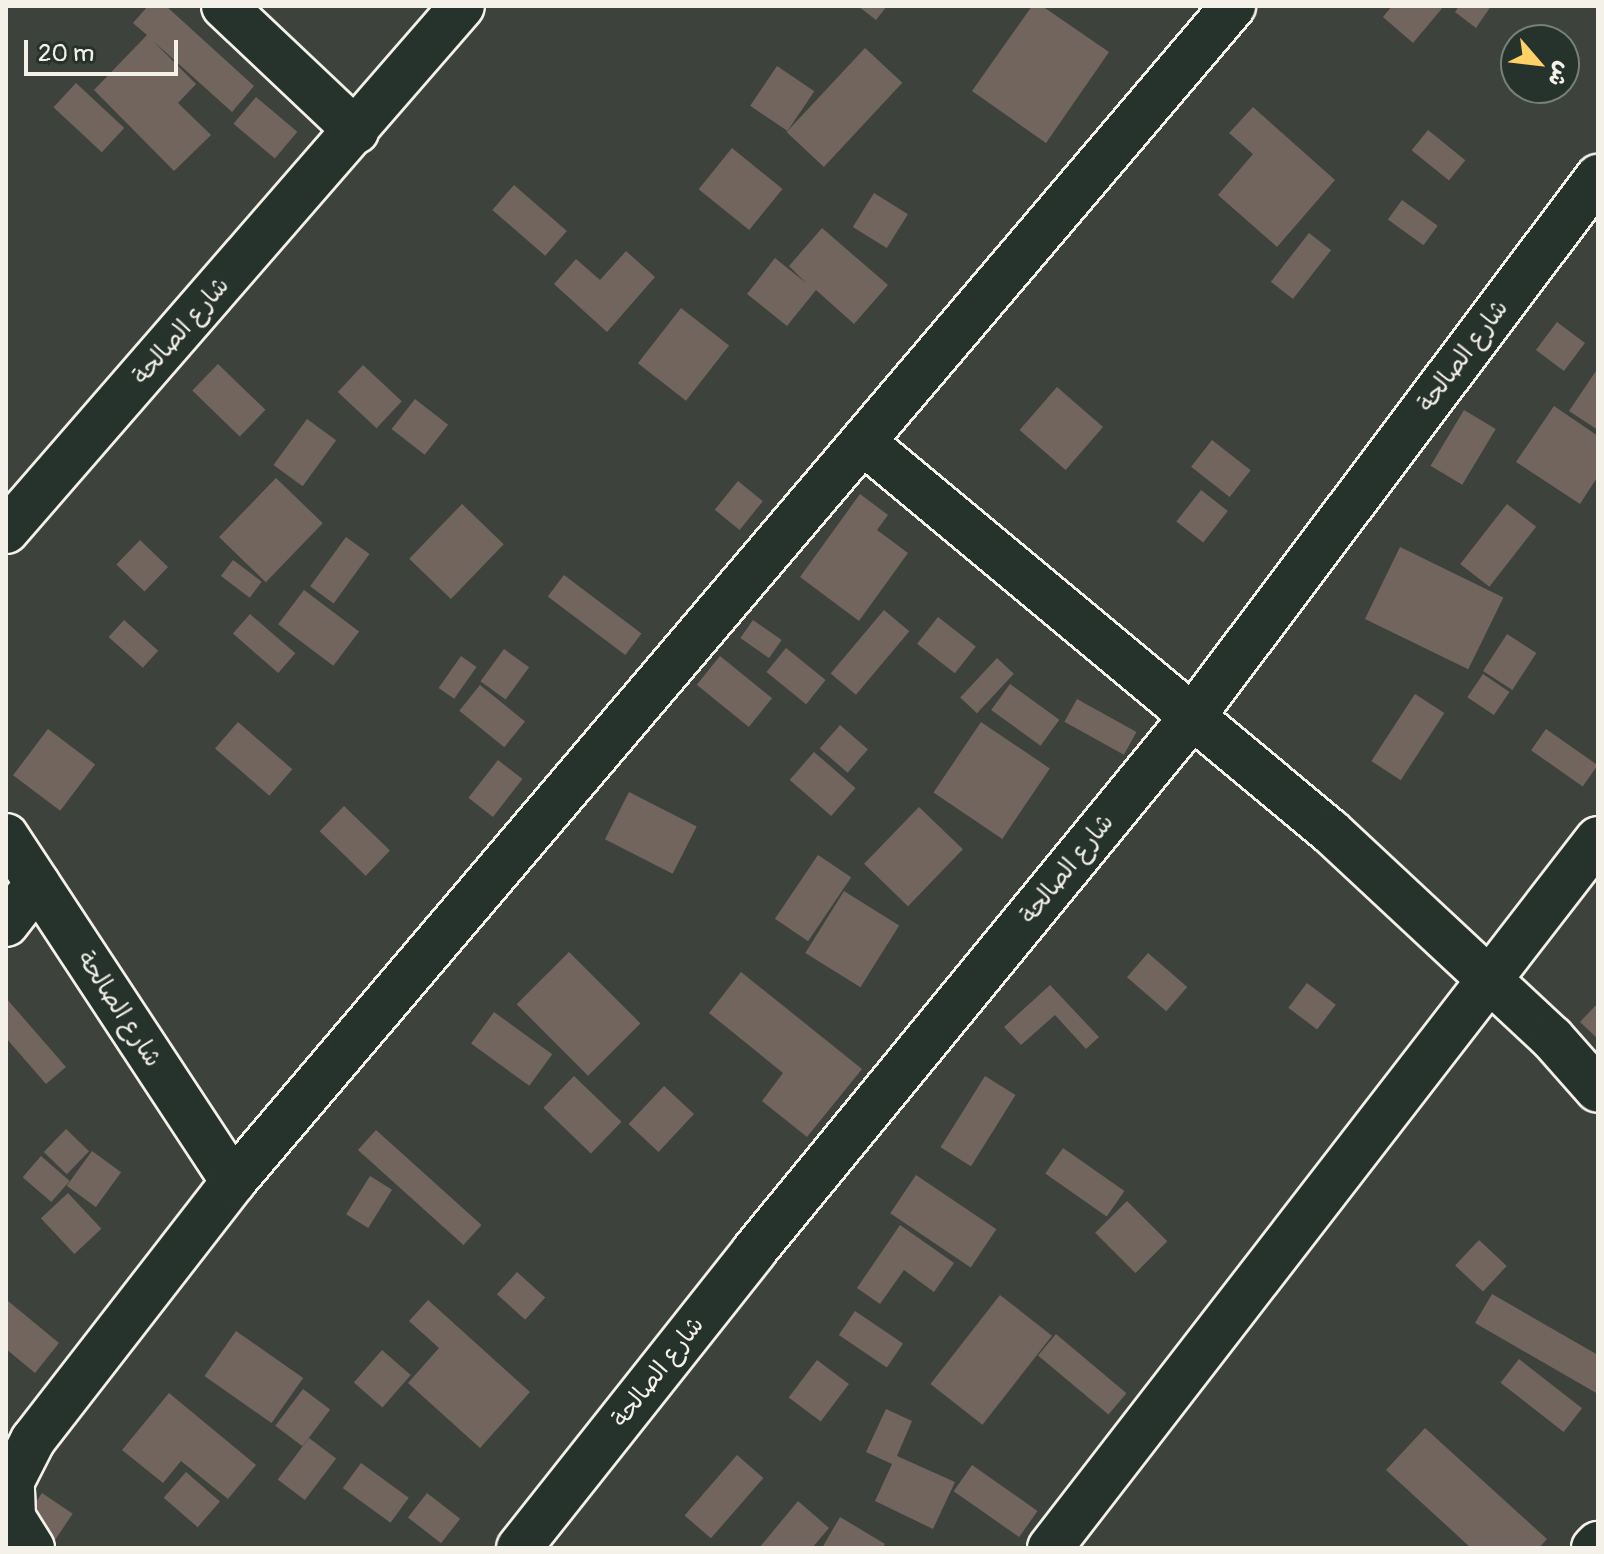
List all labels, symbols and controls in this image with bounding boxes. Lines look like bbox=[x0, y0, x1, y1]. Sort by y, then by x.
scale bar bbox=[28, 24, 182, 74]
north arrow bbox=[1500, 24, 1580, 104]
text: 20 m bbox=[38, 39, 94, 68]
text: ش bbox=[1541, 57, 1577, 92]
street label: شارع الصالحة bbox=[127, 272, 235, 390]
street label: شارع الصالحة bbox=[1412, 295, 1514, 417]
street label: شارع الصالحة bbox=[1014, 809, 1120, 929]
street label: شارع الصالحة bbox=[71, 946, 167, 1072]
street label: شارع الصالحة bbox=[606, 1311, 710, 1433]

